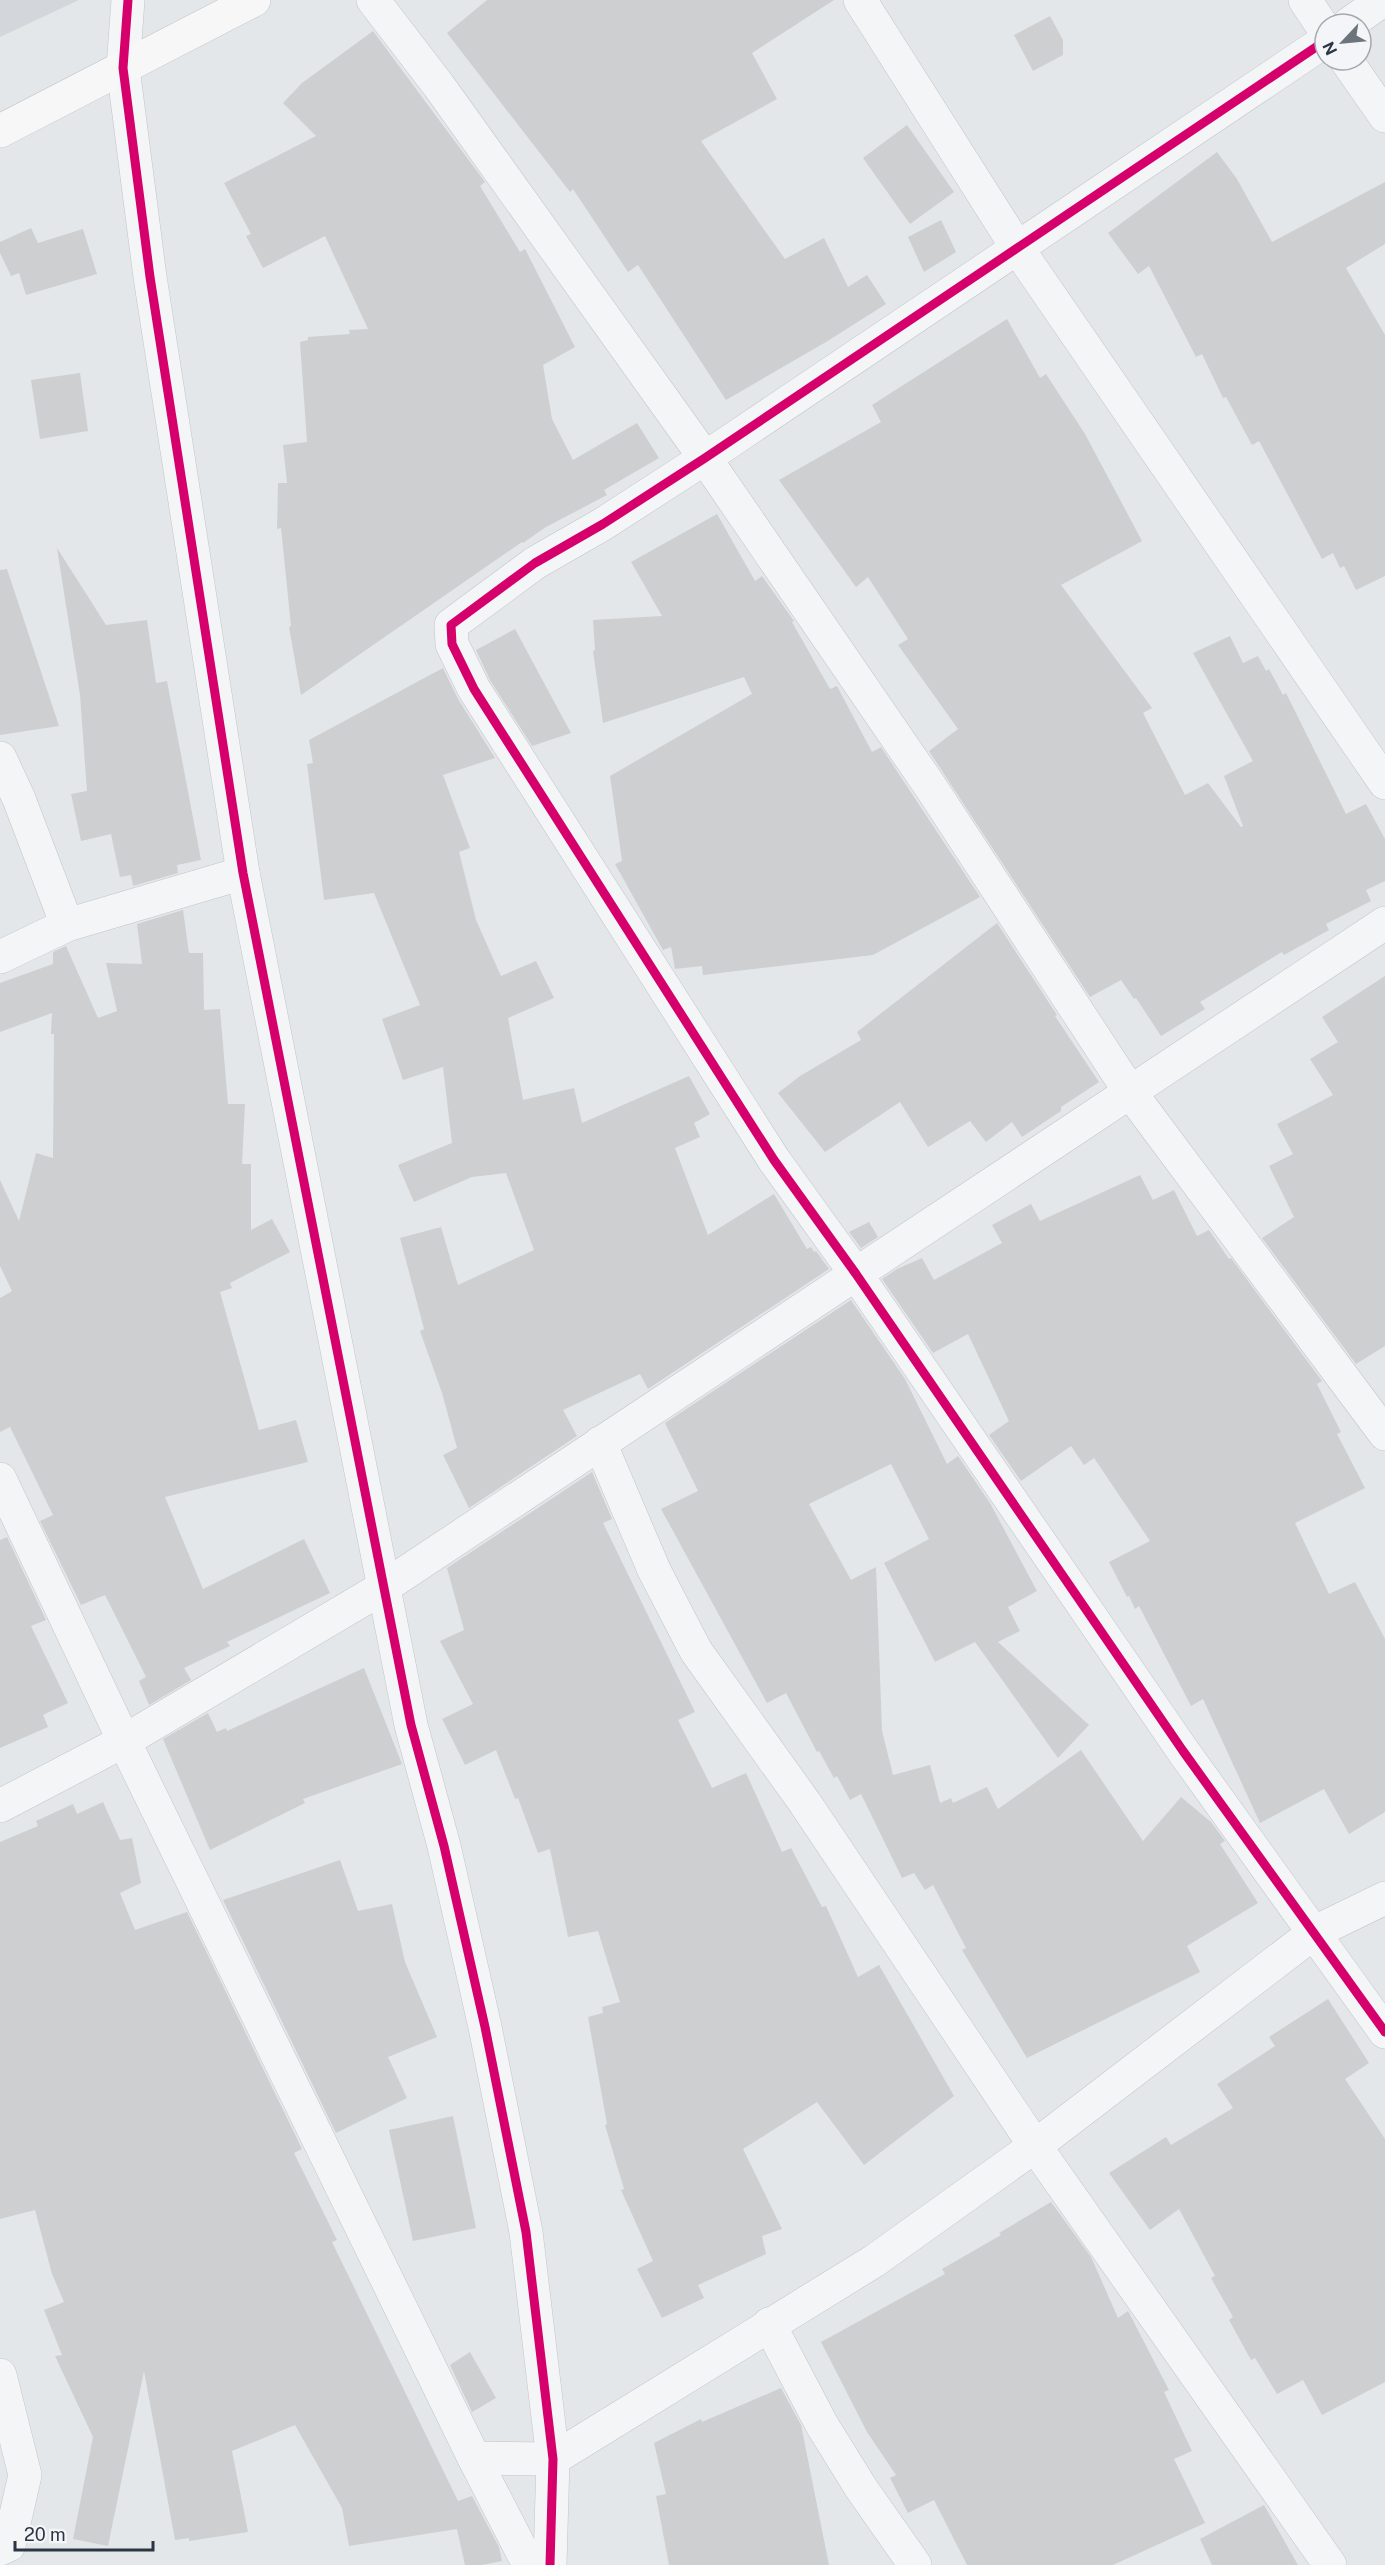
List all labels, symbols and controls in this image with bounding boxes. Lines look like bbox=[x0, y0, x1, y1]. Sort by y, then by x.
north arrow bbox=[1313, 12, 1373, 72]
text: N bbox=[1319, 39, 1341, 58]
scale bar bbox=[15, 2514, 153, 2552]
text: 20 m bbox=[24, 2524, 66, 2545]

